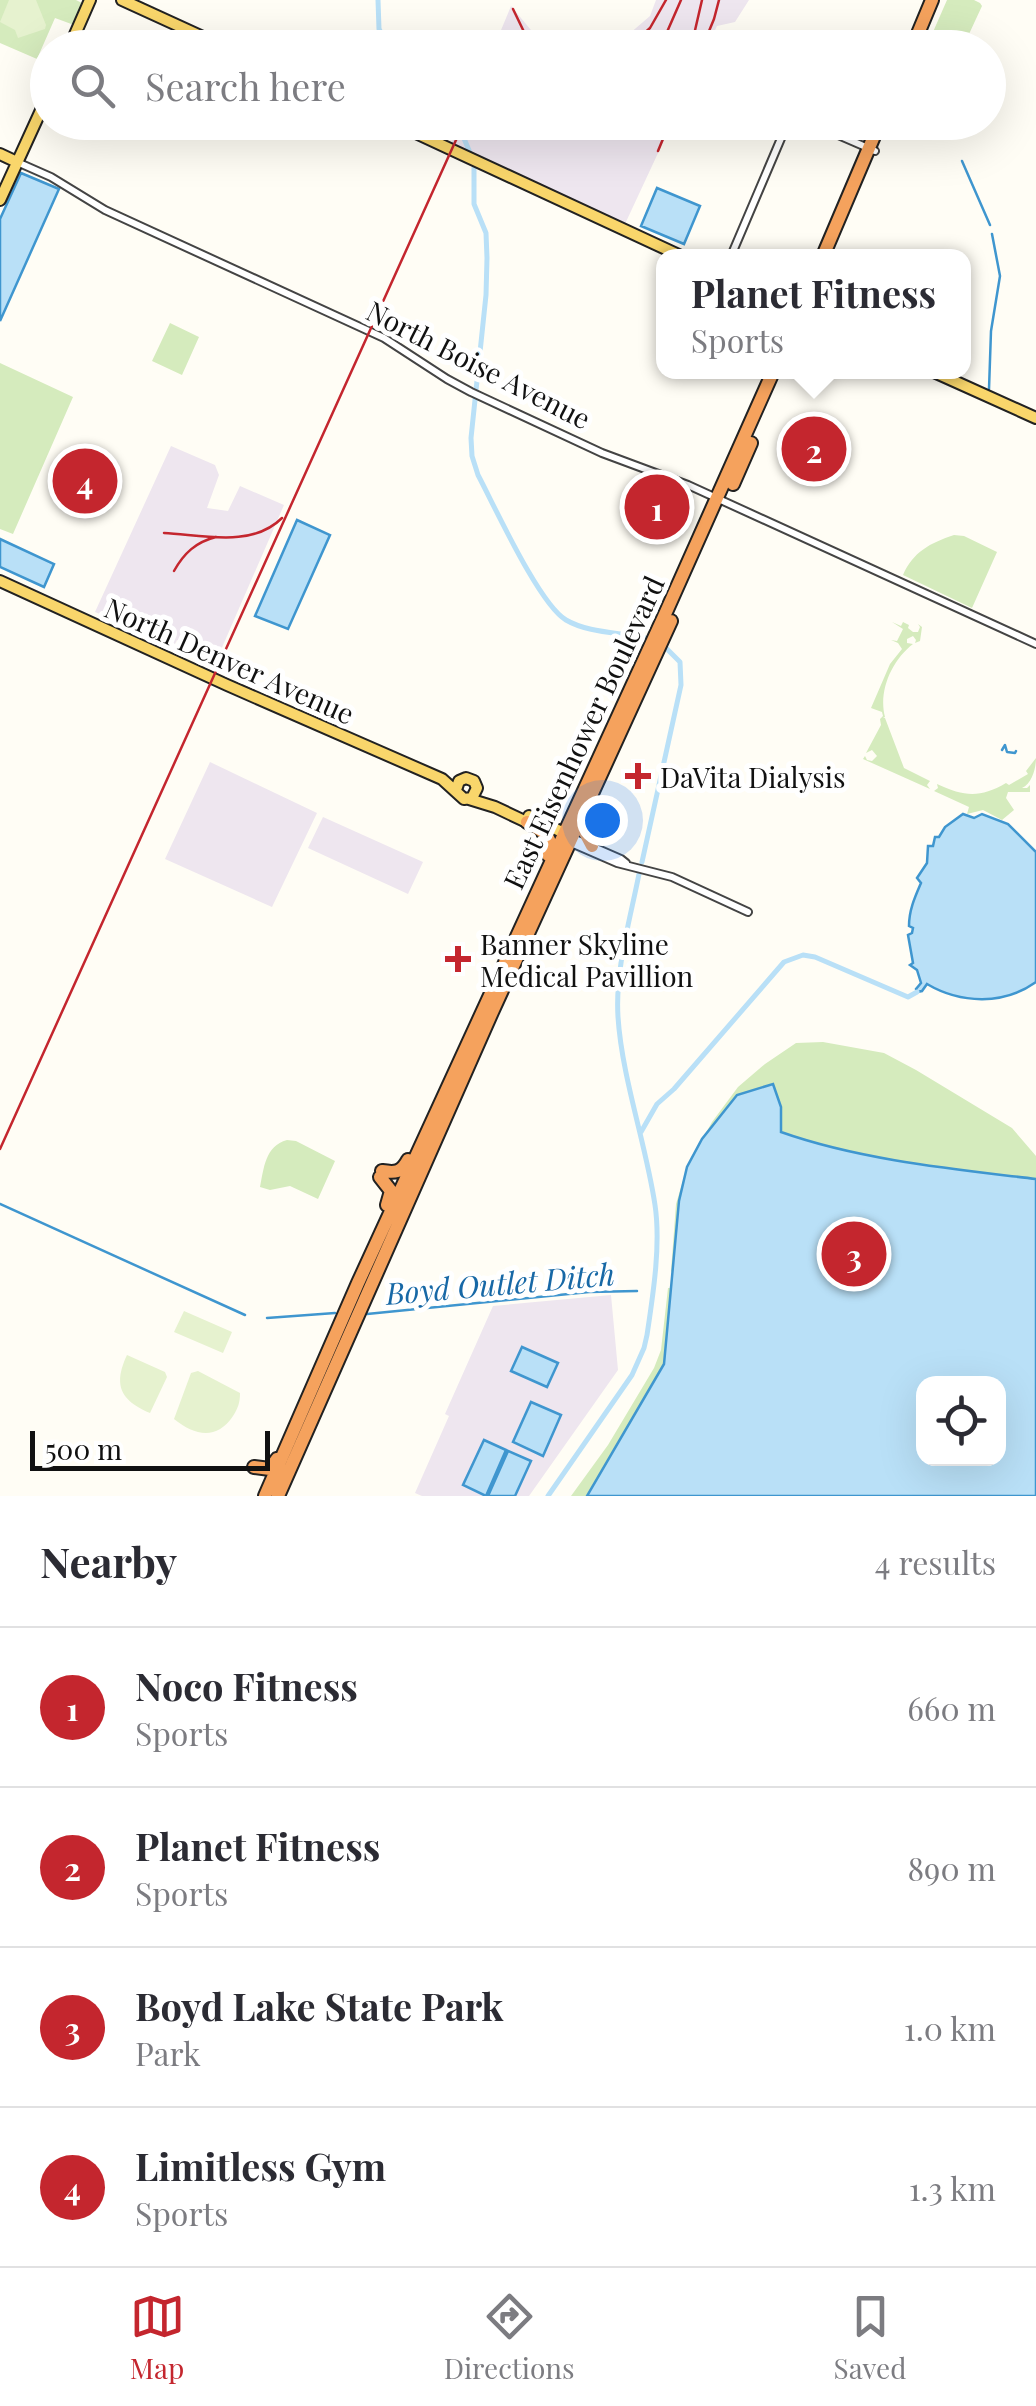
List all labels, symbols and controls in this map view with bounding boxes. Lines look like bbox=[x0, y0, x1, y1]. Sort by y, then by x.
search box bbox=[30, 30, 1006, 140]
icon: search bbox=[65, 58, 120, 113]
text: Search here bbox=[145, 60, 346, 111]
popup bbox=[656, 249, 971, 379]
text: Planet Fitness bbox=[691, 267, 936, 318]
street label: North Boise Avenue bbox=[361, 292, 597, 436]
text: Sports bbox=[691, 318, 784, 361]
pin: 2 bbox=[782, 412, 846, 486]
pin: 4 bbox=[52, 444, 118, 518]
pin: 1 bbox=[624, 470, 690, 544]
street label: East Eisenhower Boulevard bbox=[494, 570, 672, 894]
street label: North Denver Avenue bbox=[100, 588, 360, 732]
place label: DaVita Dialysis bbox=[660, 758, 846, 795]
marker: DaVita Dialysis bbox=[625, 763, 651, 789]
your location bbox=[577, 795, 628, 846]
place label: Banner Skyline Medical Pavillion bbox=[480, 925, 694, 994]
marker: Banner Skyline Medical Pavillion bbox=[445, 946, 471, 972]
pin: 3 bbox=[822, 1216, 886, 1292]
water label: Boyd Outlet Ditch bbox=[383, 1253, 616, 1313]
map controls bbox=[916, 1376, 1006, 1466]
button: locate bbox=[916, 1376, 1006, 1466]
scale bar bbox=[30, 1426, 270, 1470]
text: 500 m bbox=[45, 1430, 122, 1467]
text: Nearby bbox=[40, 1533, 177, 1589]
text: 4 results bbox=[875, 1540, 996, 1583]
text: Noco Fitness bbox=[135, 1660, 358, 1711]
text: 1 bbox=[66, 1686, 79, 1729]
text: 660 m bbox=[907, 1686, 996, 1729]
text: Sports bbox=[135, 1711, 228, 1754]
text: Planet Fitness bbox=[135, 1820, 380, 1871]
text: 2 bbox=[64, 1846, 81, 1889]
text: 890 m bbox=[907, 1846, 996, 1889]
text: Sports bbox=[135, 1871, 228, 1914]
text: Boyd Lake State Park bbox=[135, 1980, 504, 2031]
text: 3 bbox=[65, 2006, 80, 2049]
text: 1.0 km bbox=[904, 2006, 996, 2049]
text: Park bbox=[135, 2031, 201, 2074]
text: Limitless Gym bbox=[135, 2140, 386, 2191]
text: 4 bbox=[64, 2166, 81, 2209]
text: 1.3 km bbox=[909, 2166, 996, 2209]
text: Sports bbox=[135, 2191, 228, 2234]
tab: Map bbox=[130, 2289, 185, 2386]
tab: Directions bbox=[444, 2289, 574, 2386]
tab: Saved bbox=[834, 2289, 906, 2386]

